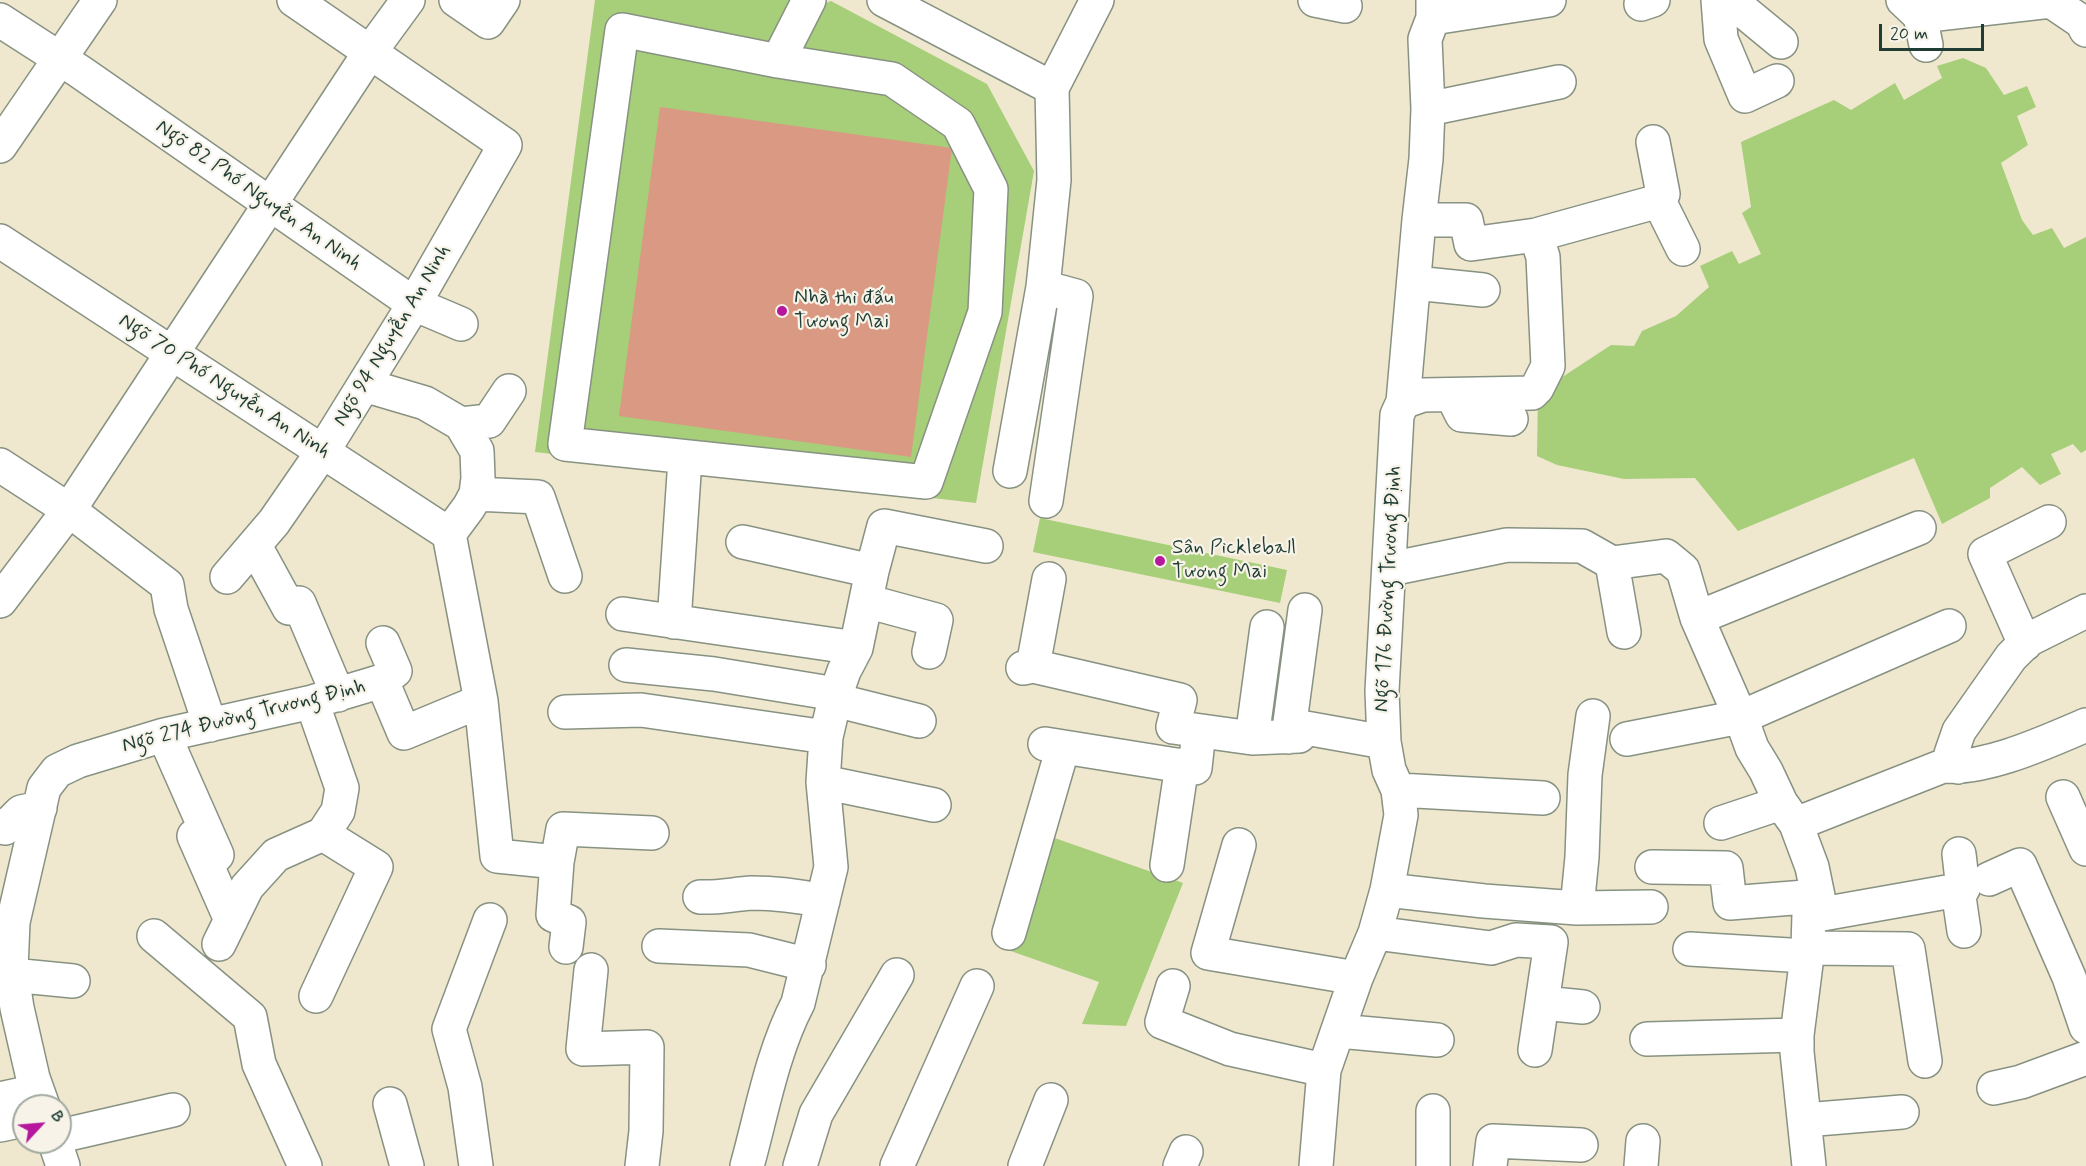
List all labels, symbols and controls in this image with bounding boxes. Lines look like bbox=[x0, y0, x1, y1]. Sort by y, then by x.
scale bar bbox=[1882, 12, 1987, 50]
text: 20 m bbox=[1890, 22, 1928, 46]
street label: Ngõ 82 Phố Nguyễn An Ninh bbox=[150, 115, 366, 277]
street label: Ngõ 94 Nguyễn An Ninh bbox=[329, 240, 457, 432]
place label: Nhà thi đấu Tương Mai bbox=[794, 286, 893, 336]
marker: Nhà thi đấu Tương Mai bbox=[775, 304, 789, 318]
street label: Ngõ 70 Phố Nguyễn An Ninh bbox=[113, 309, 335, 465]
street label: Ngõ 176 Đường Trương Định bbox=[1370, 465, 1408, 713]
place label: Sân Pickleball Tương Mai bbox=[1172, 536, 1296, 586]
marker: Sân Pickleball Tương Mai bbox=[1153, 554, 1167, 568]
street label: Ngõ 274 Đường Trương Định bbox=[120, 675, 368, 759]
north arrow bbox=[12, 1094, 72, 1154]
text: B bbox=[45, 1108, 68, 1126]

